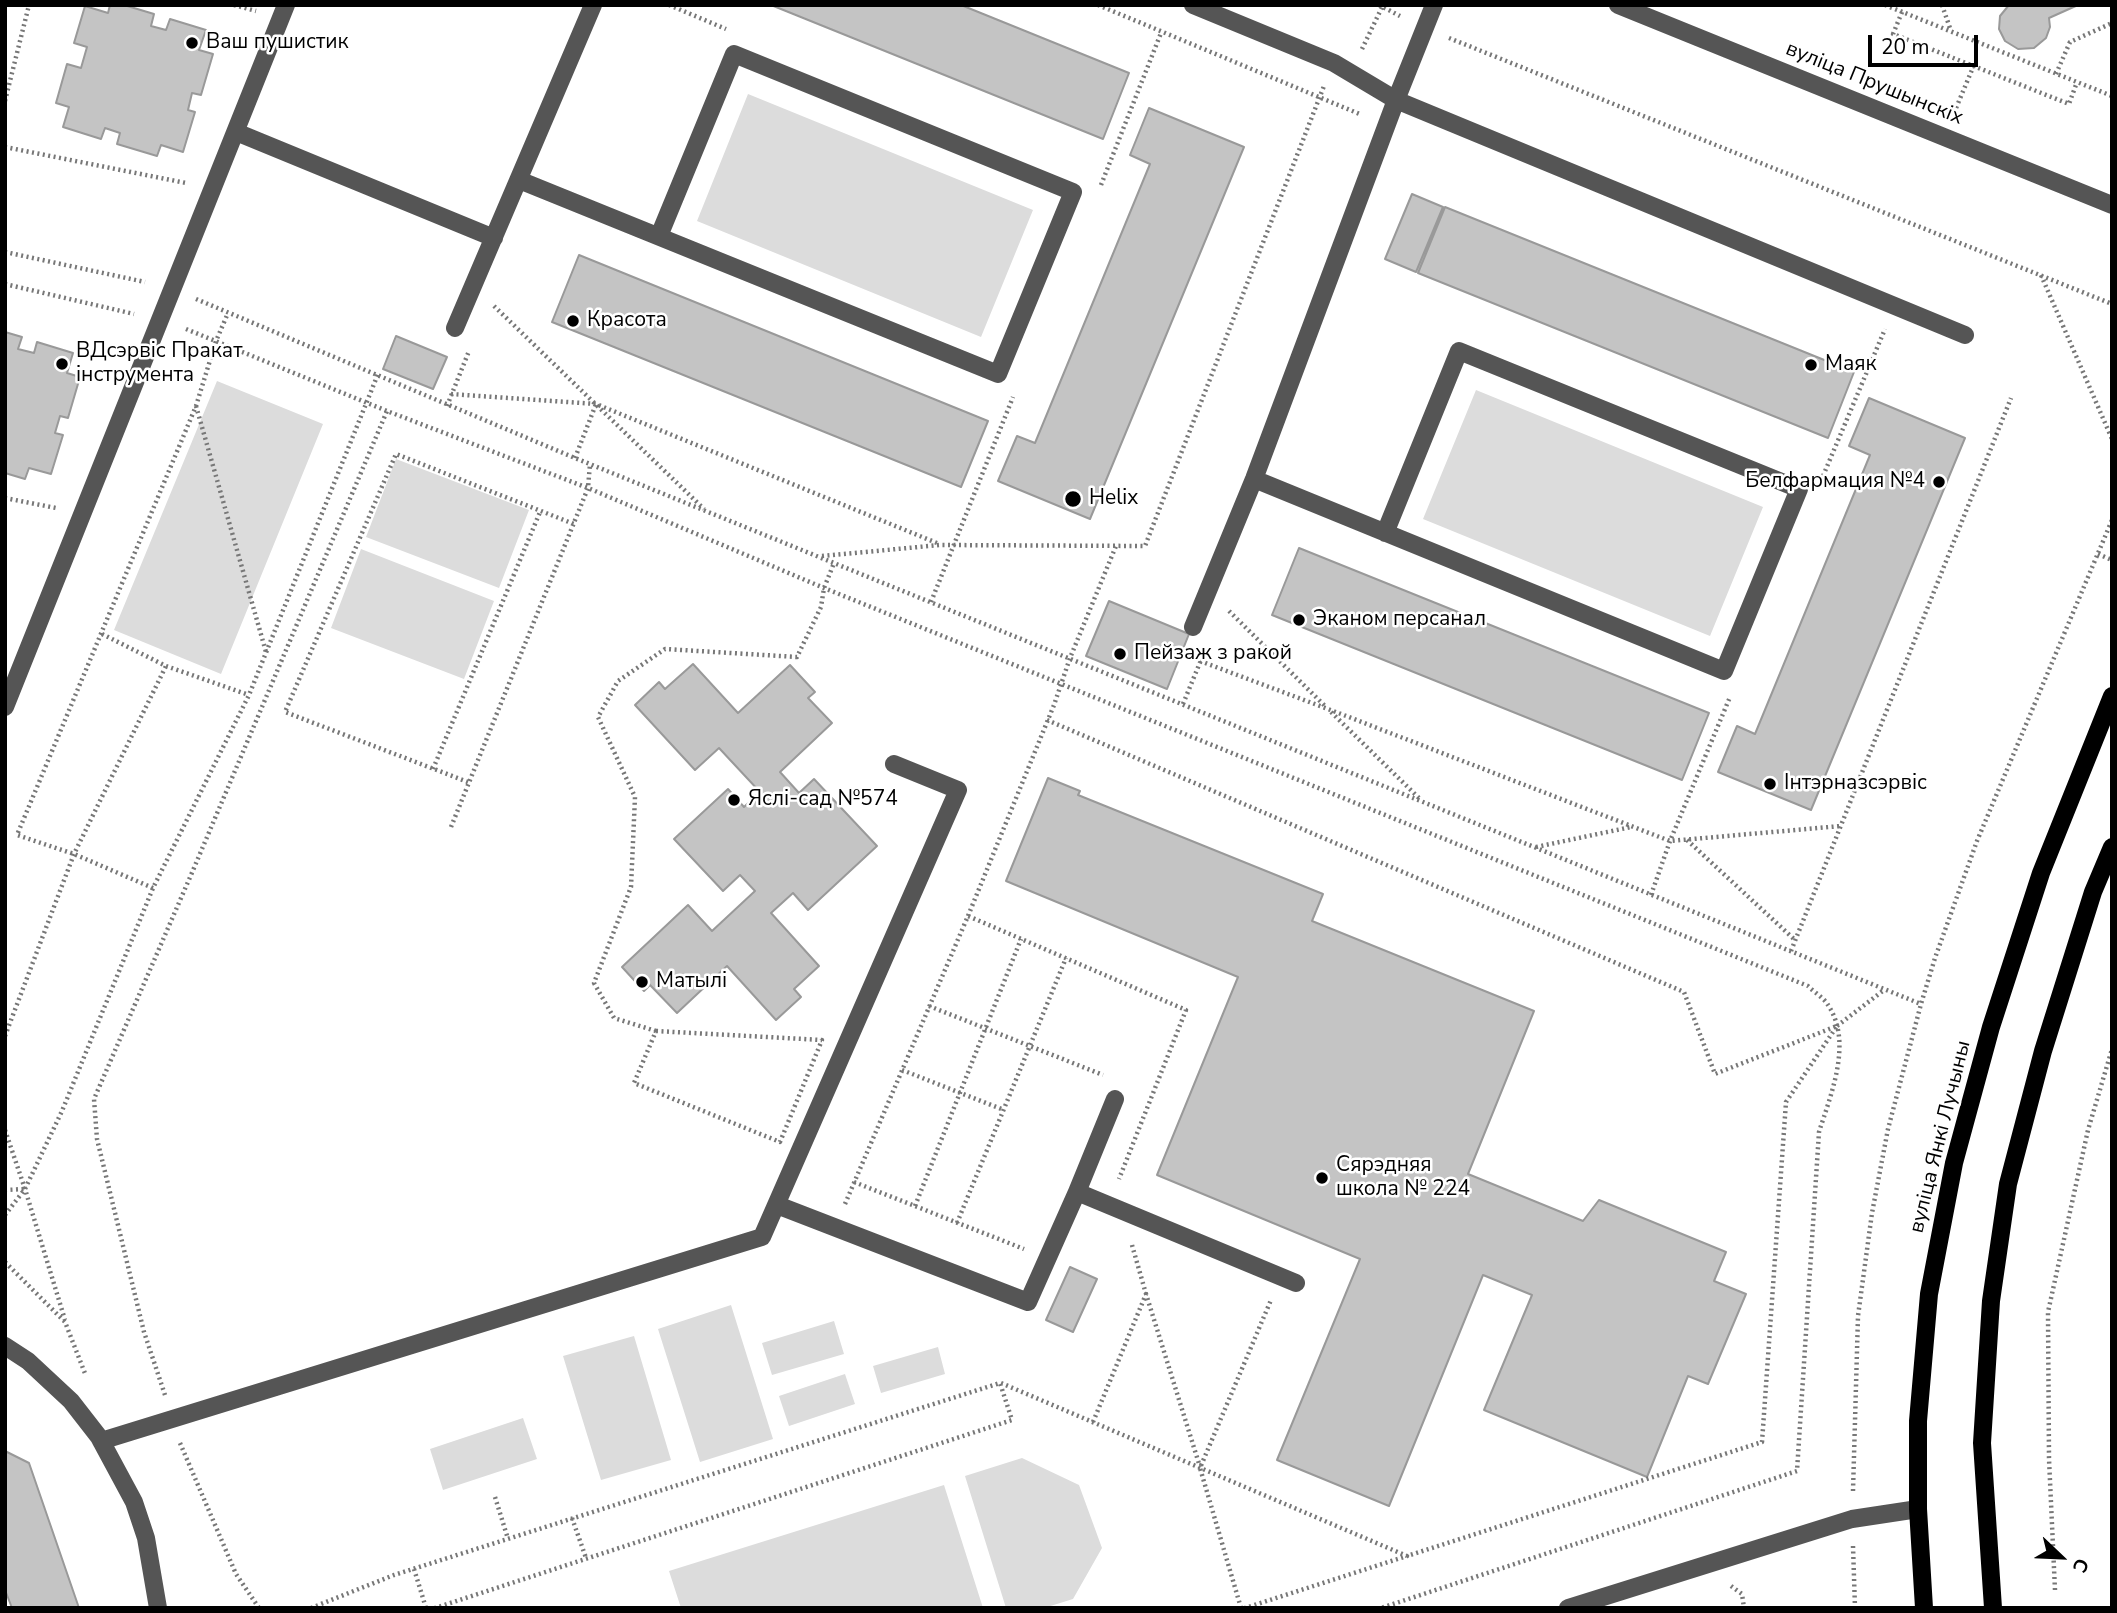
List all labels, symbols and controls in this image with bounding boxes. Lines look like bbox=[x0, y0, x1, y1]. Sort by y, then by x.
scale bar bbox=[1872, 21, 1982, 65]
place label: Ваш пушистик bbox=[206, 30, 349, 56]
text: 20 m bbox=[1881, 33, 1930, 61]
marker: Ваш пушистик bbox=[184, 35, 200, 51]
street label: вуліца Прушынскіх bbox=[1782, 37, 1966, 131]
place label: Красота bbox=[587, 308, 667, 334]
marker: Красота bbox=[565, 313, 581, 329]
place label: ВДсэрвіс Пракат інструмента bbox=[76, 339, 242, 389]
place label: Маяк bbox=[1825, 352, 1877, 378]
marker: ВДсэрвіс Пракат інструмента bbox=[54, 356, 70, 372]
marker: Маяк bbox=[1803, 357, 1819, 373]
place label: Белфармация №4 bbox=[1745, 469, 1925, 495]
marker: Белфармация №4 bbox=[1931, 474, 1947, 490]
place label: Helix bbox=[1089, 486, 1138, 512]
marker: Helix bbox=[1063, 489, 1083, 509]
place label: Эканом персанал bbox=[1313, 607, 1486, 633]
marker: Эканом персанал bbox=[1291, 612, 1307, 628]
place label: Пейзаж з ракой bbox=[1134, 641, 1292, 667]
marker: Пейзаж з ракой bbox=[1112, 646, 1128, 662]
place label: Інтэрназсэрвіс bbox=[1784, 771, 1927, 797]
marker: Інтэрназсэрвіс bbox=[1762, 776, 1778, 792]
place label: Яслі-сад №574 bbox=[748, 787, 898, 813]
marker: Яслі-сад №574 bbox=[726, 792, 742, 808]
place label: Матылі bbox=[656, 969, 727, 995]
marker: Матылі bbox=[634, 974, 650, 990]
street label: вуліца Янкі Лучыны bbox=[1905, 1038, 1977, 1236]
place label: Сярэдняя школа № 224 bbox=[1336, 1153, 1470, 1203]
marker: Сярэдняя школа № 224 bbox=[1314, 1170, 1330, 1186]
north arrow bbox=[2026, 1522, 2096, 1592]
text: С bbox=[2066, 1554, 2095, 1576]

